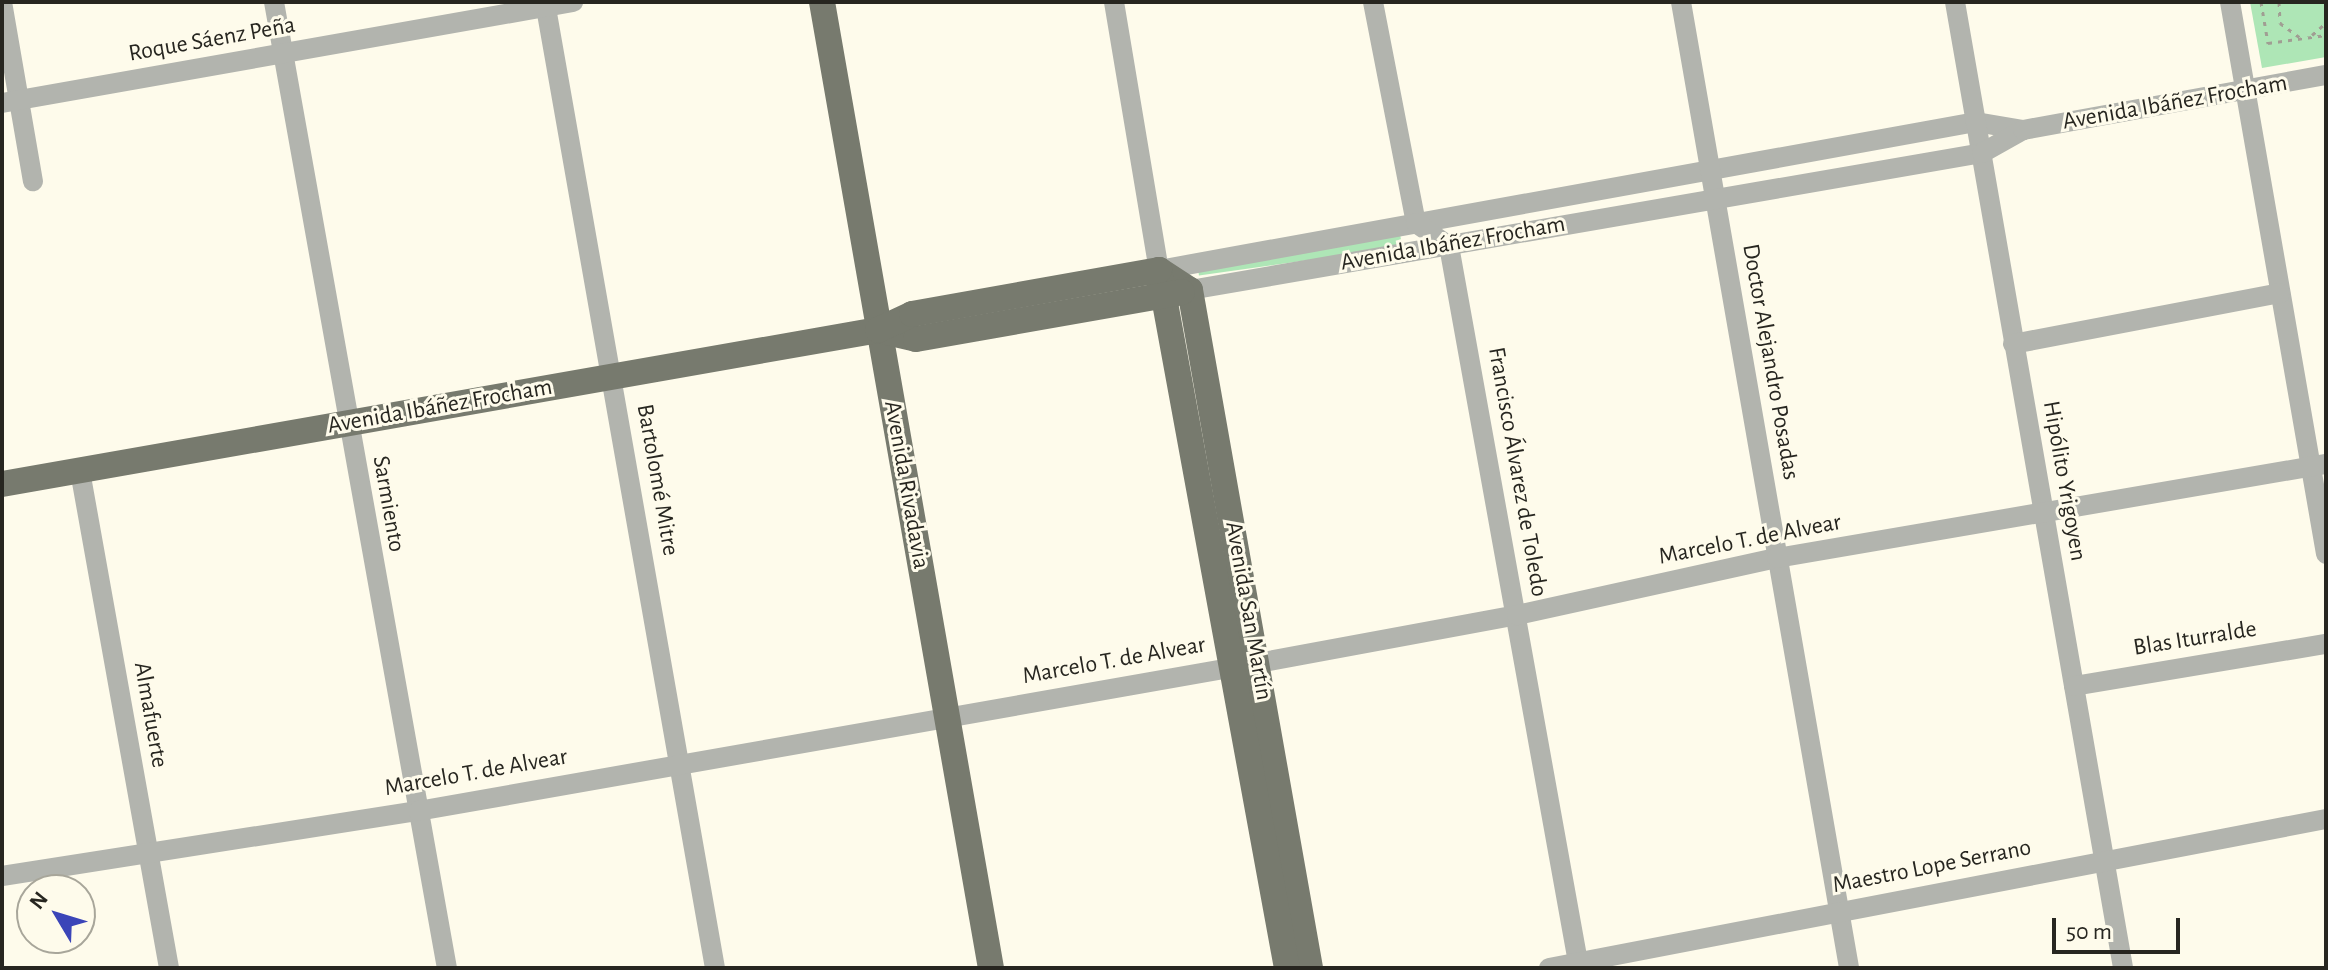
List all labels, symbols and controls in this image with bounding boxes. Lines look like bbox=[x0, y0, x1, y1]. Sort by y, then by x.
street label: Roque Sáenz Peña bbox=[126, 11, 298, 69]
street label: Avenida Ibáñez Frocham bbox=[2060, 69, 2290, 137]
street label: Avenida Ibáñez Frocham bbox=[1338, 210, 1568, 278]
street label: Doctor Alejandro Posadas bbox=[1735, 242, 1805, 482]
street label: Francisco Álvarez de Toledo bbox=[1481, 345, 1553, 599]
street label: Avenida Ibáñez Frocham bbox=[325, 373, 555, 441]
street label: Avenida Rivadavia bbox=[877, 399, 935, 571]
street label: Hipólito Yrigoyen bbox=[2036, 399, 2092, 563]
street label: Bartolomé Mitre bbox=[629, 402, 685, 558]
street label: Sarmiento bbox=[365, 454, 411, 554]
street label: Marcelo T. de Alvear bbox=[1656, 508, 1844, 572]
street label: Avenida San Martín bbox=[1218, 519, 1278, 703]
street label: Blas Iturralde bbox=[2131, 615, 2259, 663]
street label: Marcelo T. de Alvear bbox=[1020, 631, 1208, 691]
street label: Almafuerte bbox=[127, 660, 173, 770]
street label: Marcelo T. de Alvear bbox=[382, 743, 570, 803]
street label: Maestro Lope Serrano bbox=[1830, 834, 2034, 900]
north arrow bbox=[16, 874, 96, 954]
text: N bbox=[25, 888, 52, 913]
scale bar bbox=[2056, 902, 2184, 952]
text: 50 m bbox=[2066, 920, 2112, 944]

